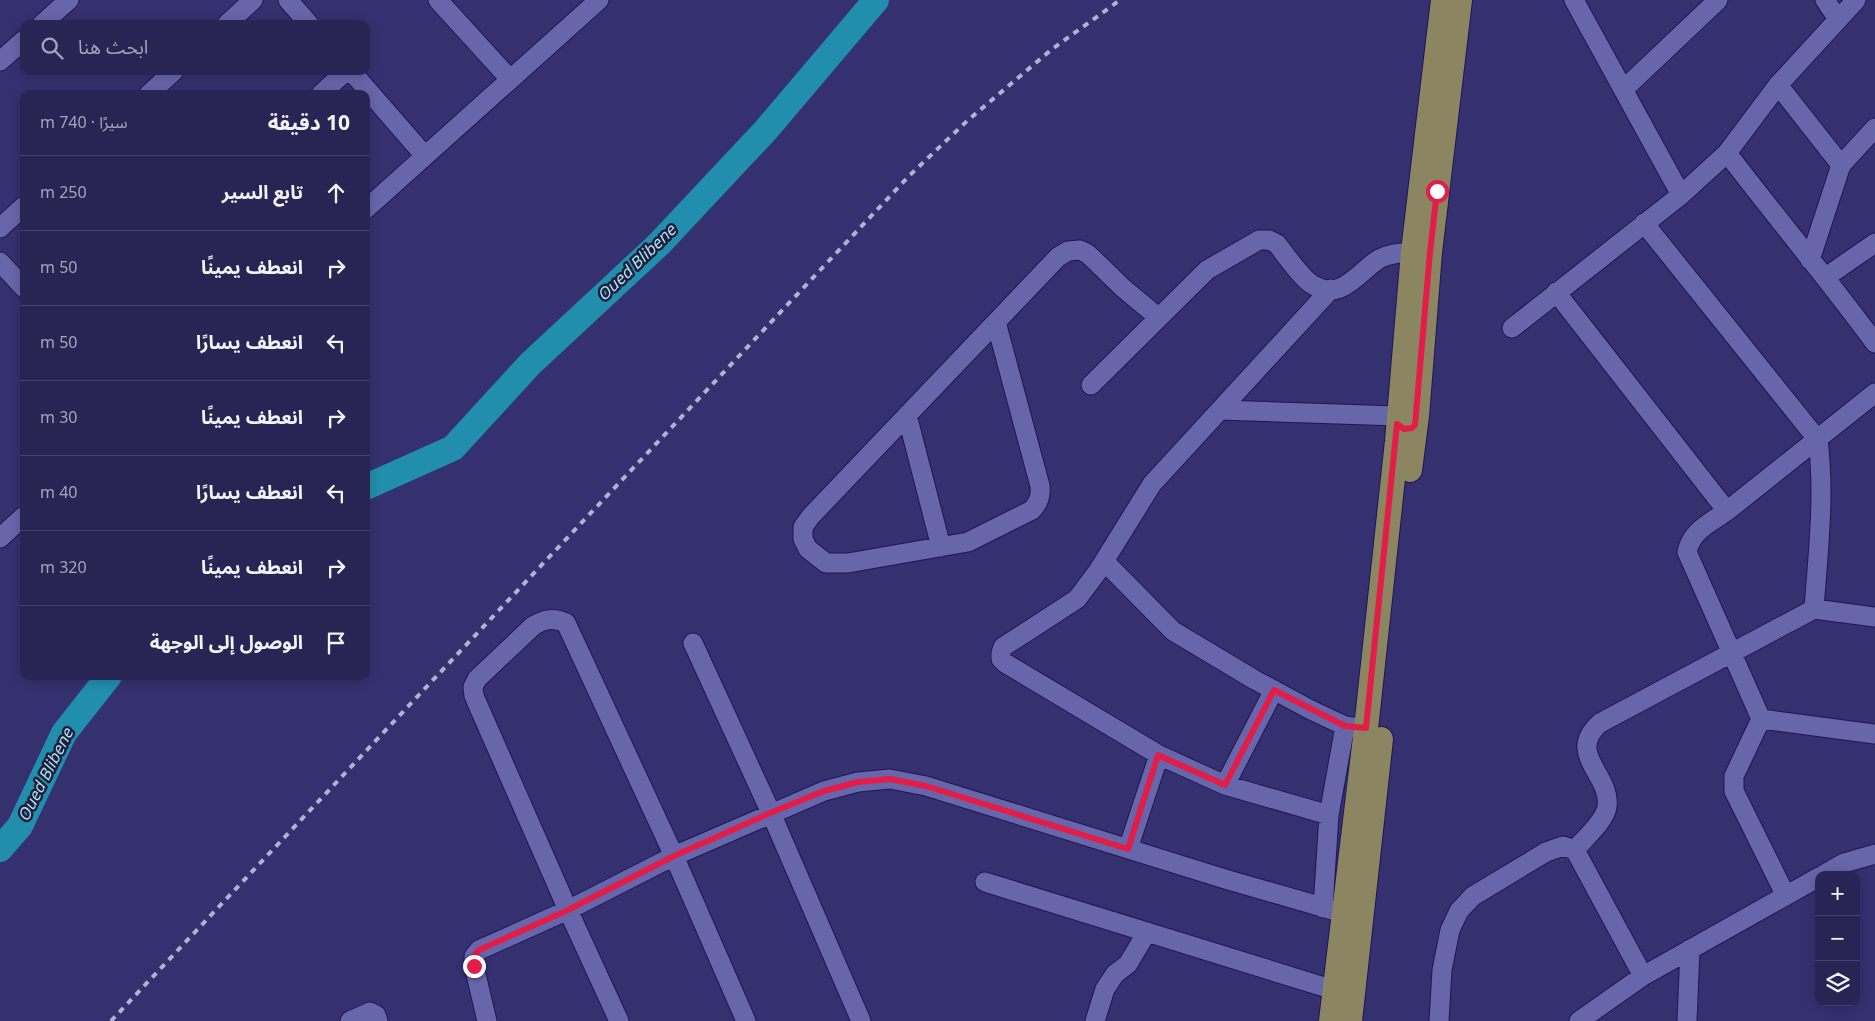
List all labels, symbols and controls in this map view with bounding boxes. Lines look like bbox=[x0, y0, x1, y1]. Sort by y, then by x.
search box bbox=[20, 20, 370, 75]
text: ابحث هنا bbox=[78, 28, 148, 68]
icon: search bbox=[38, 34, 66, 62]
text: 10 دقيقة bbox=[268, 101, 350, 145]
text: سيرًا · 740 m bbox=[40, 106, 127, 140]
text: تابع السير bbox=[222, 173, 303, 213]
text: 250 m bbox=[40, 176, 87, 210]
icon: ahead bbox=[322, 179, 350, 207]
route start bbox=[1426, 180, 1449, 203]
water label: Oued Blibene bbox=[589, 215, 686, 311]
text: انعطف يمينًا bbox=[201, 248, 303, 288]
text: 50 m bbox=[40, 251, 77, 285]
icon: right bbox=[322, 254, 350, 282]
text: انعطف يسارًا bbox=[196, 323, 303, 363]
text: 50 m bbox=[40, 326, 77, 360]
icon: left bbox=[322, 329, 350, 357]
text: انعطف يمينًا bbox=[201, 398, 303, 438]
text: 30 m bbox=[40, 401, 77, 435]
icon: right bbox=[322, 404, 350, 432]
text: انعطف يسارًا bbox=[196, 473, 303, 513]
text: 40 m bbox=[40, 476, 77, 510]
icon: left bbox=[322, 479, 350, 507]
text: انعطف يمينًا bbox=[201, 548, 303, 588]
text: 320 m bbox=[40, 551, 87, 585]
icon: right bbox=[322, 554, 350, 582]
text: الوصول إلى الوجهة bbox=[150, 623, 303, 663]
icon: arrive bbox=[322, 629, 350, 657]
water label: Oued Blibene bbox=[8, 721, 85, 828]
map controls bbox=[1815, 871, 1860, 1006]
button: + bbox=[1815, 871, 1860, 916]
button: − bbox=[1815, 916, 1860, 961]
route end bbox=[463, 955, 486, 978]
button: layers bbox=[1815, 961, 1860, 1006]

